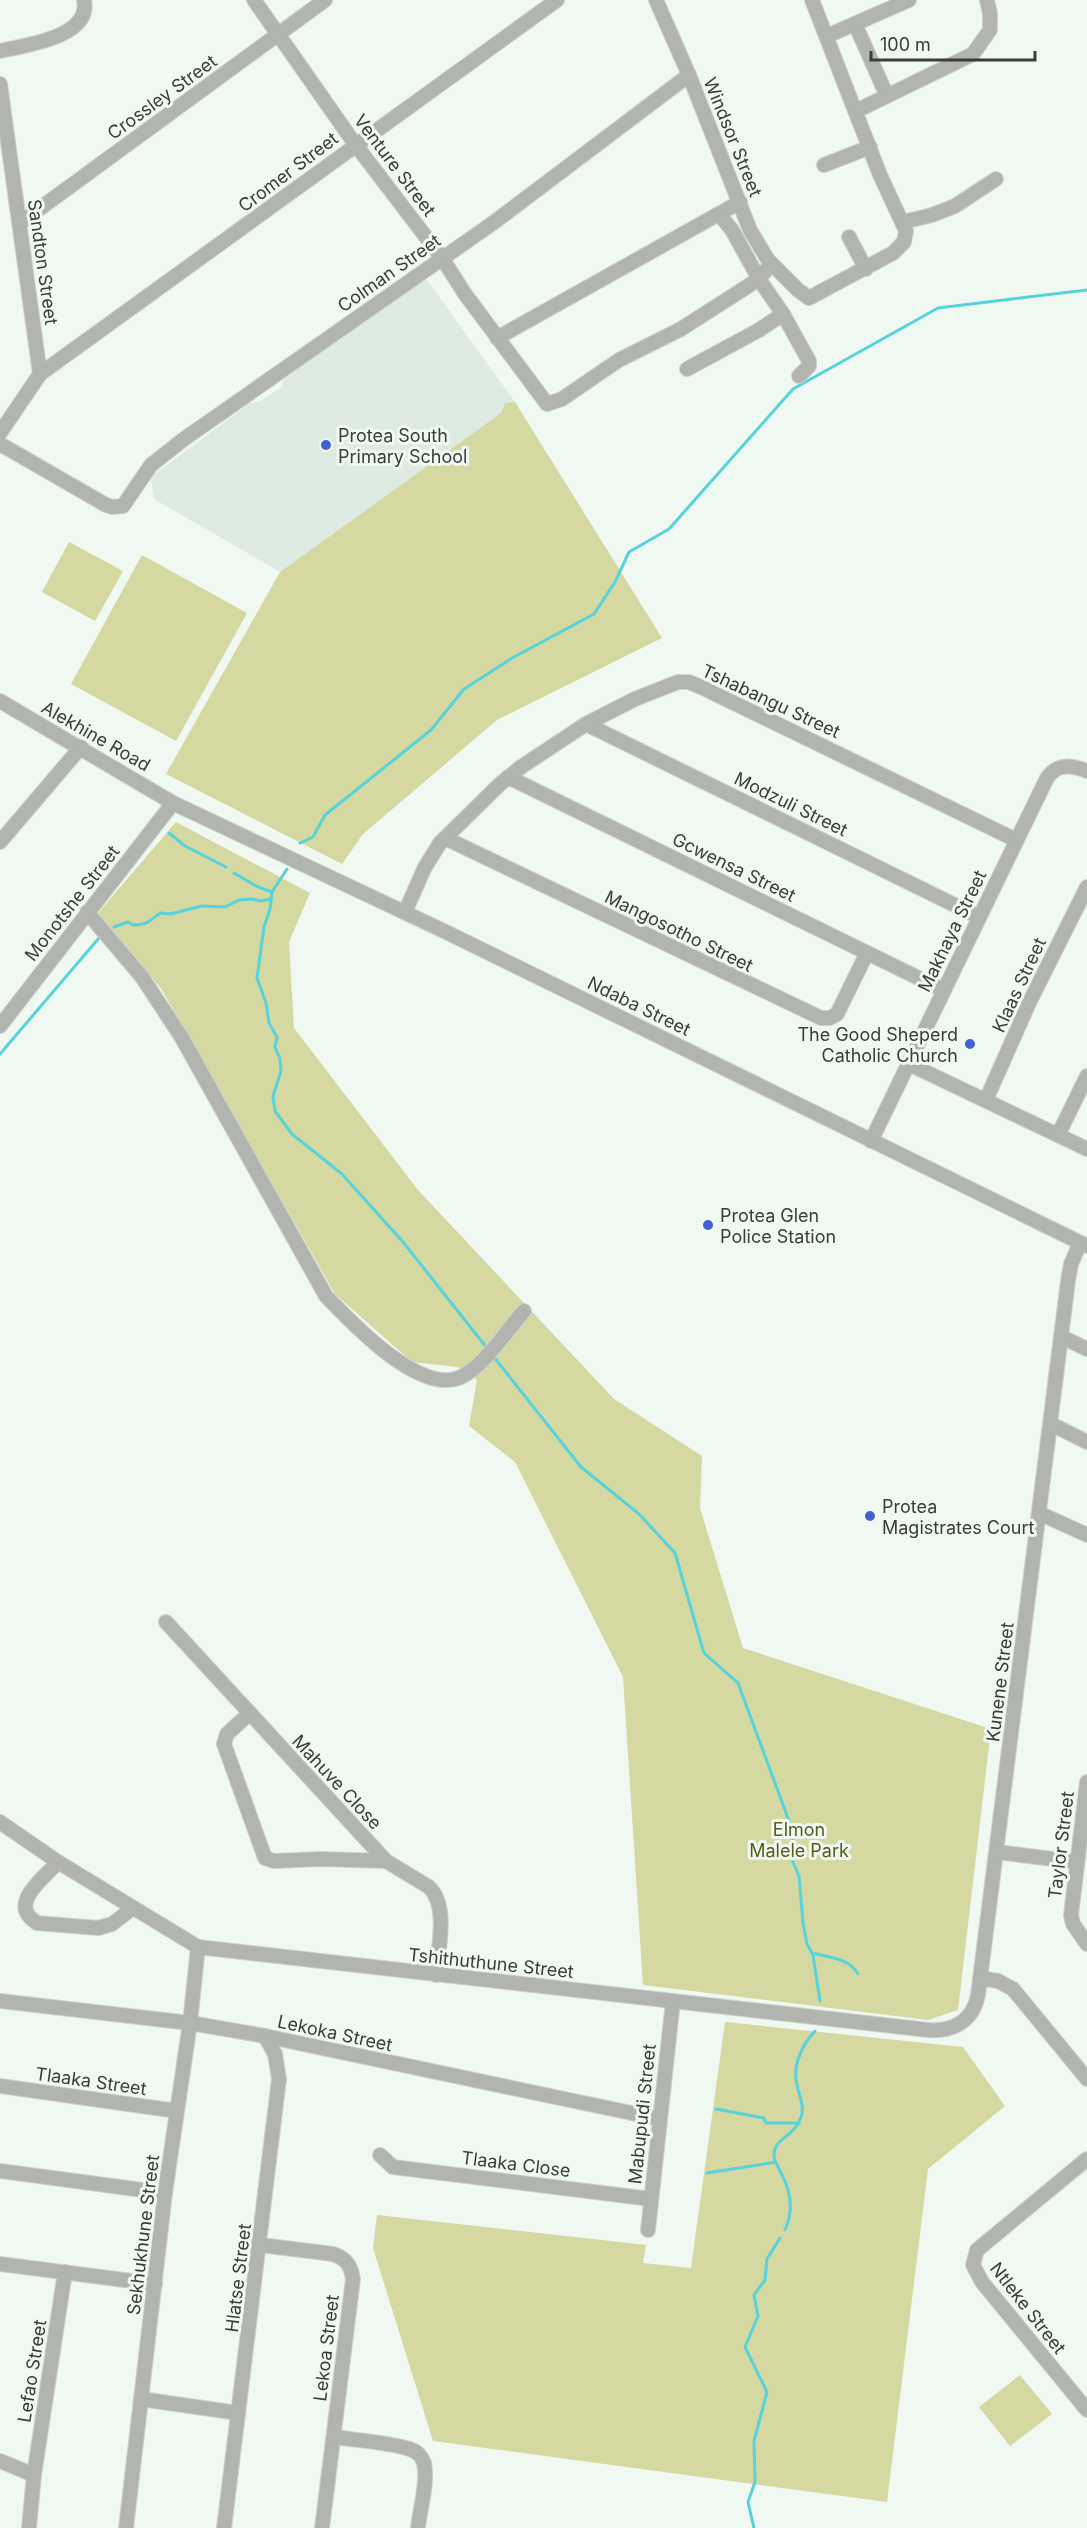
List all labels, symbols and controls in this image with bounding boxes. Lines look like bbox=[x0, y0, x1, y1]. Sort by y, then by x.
scale bar bbox=[871, 24, 1034, 62]
text: 100 m bbox=[880, 34, 931, 55]
street label: Crossley Street bbox=[103, 50, 221, 144]
street label: Windsor Street bbox=[700, 74, 767, 200]
street label: Venture Street bbox=[350, 110, 440, 220]
street label: Cromer Street bbox=[234, 128, 342, 216]
street label: Sandton Street bbox=[24, 198, 62, 326]
street label: Colman Street bbox=[334, 230, 445, 316]
place label: Protea South Primary School bbox=[338, 425, 467, 467]
marker: Protea South Primary School bbox=[319, 438, 333, 452]
street label: Tshabangu Street bbox=[699, 660, 844, 742]
street label: Alekhine Road bbox=[38, 696, 154, 776]
street label: Modzuli Street bbox=[731, 768, 851, 840]
street label: Gcwensa Street bbox=[669, 828, 799, 906]
street label: Monotshe Street bbox=[20, 841, 124, 965]
street label: Makhaya Street bbox=[913, 867, 991, 995]
street label: Mangosotho Street bbox=[601, 886, 757, 976]
street label: Klaas Street bbox=[988, 934, 1050, 1036]
street label: Ndaba Street bbox=[584, 972, 694, 1040]
place label: The Good Sheperd Catholic Church bbox=[797, 1024, 958, 1066]
marker: The Good Sheperd Catholic Church bbox=[963, 1037, 977, 1051]
place label: Protea Glen Police Station bbox=[720, 1205, 836, 1247]
marker: Protea Glen Police Station bbox=[701, 1218, 715, 1232]
place label: Protea Magistrates Court bbox=[882, 1496, 1034, 1538]
marker: Protea Magistrates Court bbox=[863, 1509, 877, 1523]
street label: Kunene Street bbox=[982, 1621, 1018, 1743]
street label: Mahuve Close bbox=[288, 1730, 386, 1834]
street label: Taylor Street bbox=[1044, 1790, 1078, 1900]
park label: Elmon Malele Park bbox=[749, 1819, 849, 1861]
street label: Tshithuthune Street bbox=[407, 1944, 575, 1982]
street label: Lekoka Street bbox=[276, 2011, 394, 2055]
street label: Mabupudi Street bbox=[624, 2043, 660, 2185]
street label: Tlaaka Street bbox=[34, 2063, 148, 2099]
street label: Tlaaka Close bbox=[460, 2147, 572, 2181]
street label: Sekhukhune Street bbox=[123, 2154, 163, 2316]
street label: Hlatse Street bbox=[221, 2222, 255, 2334]
street label: Ntleke Street bbox=[986, 2258, 1070, 2358]
street label: Lekoa Street bbox=[309, 2293, 343, 2402]
street label: Lefao Street bbox=[14, 2318, 51, 2424]

